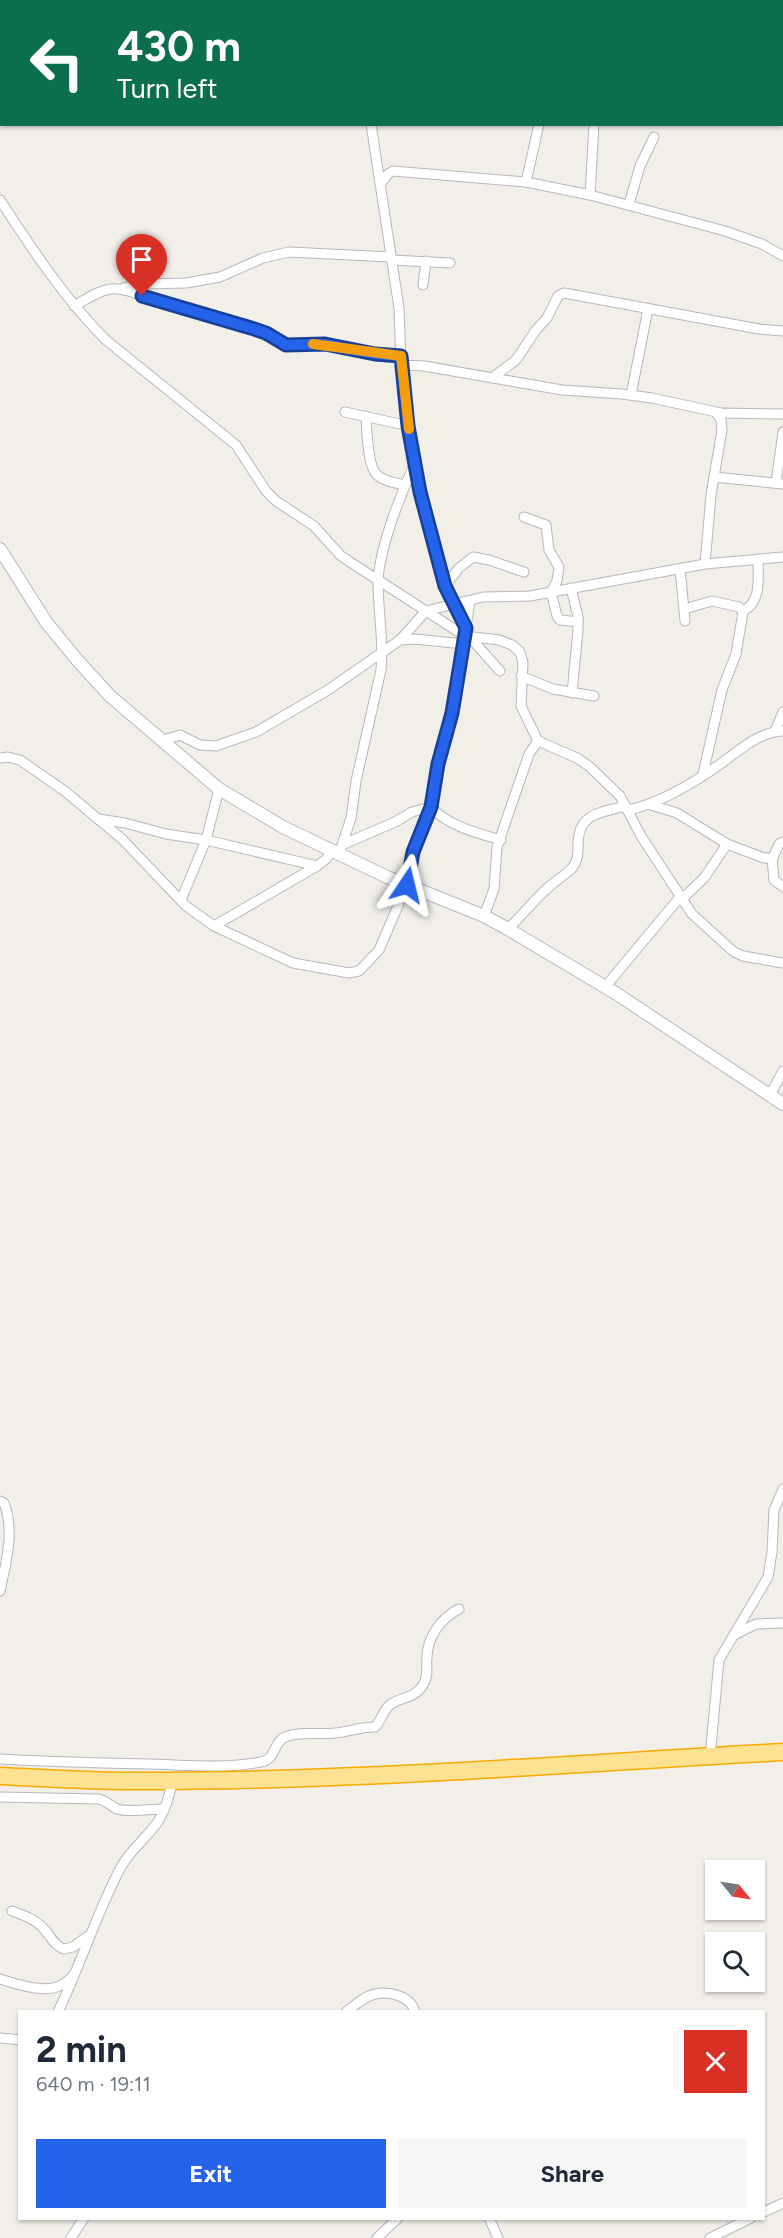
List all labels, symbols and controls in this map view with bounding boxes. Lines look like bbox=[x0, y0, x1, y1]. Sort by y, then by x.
text: 430 m bbox=[117, 21, 241, 72]
icon: left bbox=[18, 24, 96, 102]
text: Turn left bbox=[117, 72, 217, 105]
pin bbox=[116, 234, 167, 296]
icon: arrive bbox=[125, 243, 158, 276]
position arrow bbox=[375, 853, 439, 917]
north arrow bbox=[705, 1860, 765, 1920]
map controls bbox=[705, 1860, 765, 1992]
button: search bbox=[705, 1932, 765, 1992]
text: 2 min bbox=[36, 2028, 127, 2071]
button: close bbox=[684, 2030, 747, 2093]
text: 640 m · 19:11 bbox=[36, 2072, 151, 2096]
button: Exit bbox=[36, 2139, 386, 2208]
button: Share bbox=[398, 2139, 747, 2208]

